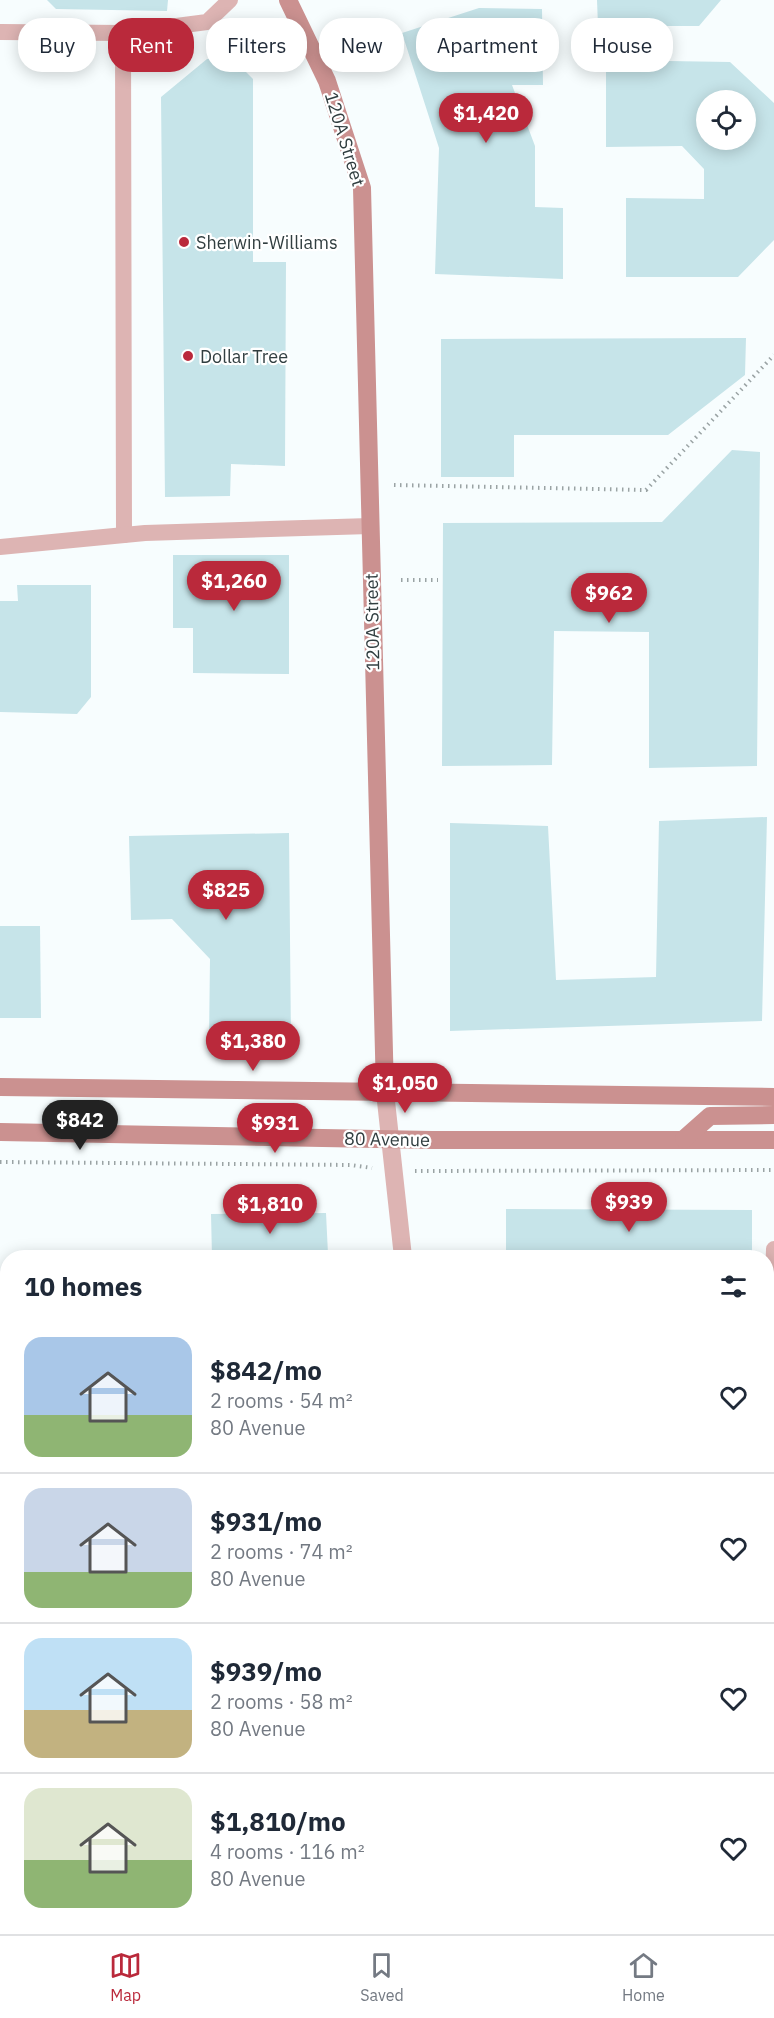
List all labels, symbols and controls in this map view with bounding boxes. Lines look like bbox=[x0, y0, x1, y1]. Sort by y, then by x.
chip: Buy bbox=[18, 18, 96, 72]
chip: Rent bbox=[108, 18, 194, 72]
chip: Filters bbox=[206, 18, 307, 72]
chip: New bbox=[319, 18, 404, 72]
chip: Apartment bbox=[416, 18, 559, 72]
chip: House bbox=[571, 18, 673, 72]
street label: 120A Street bbox=[320, 89, 370, 189]
map controls bbox=[696, 90, 756, 150]
button: locate bbox=[696, 90, 756, 150]
pin: $1,420 bbox=[437, 93, 535, 144]
text: $1,420 bbox=[453, 99, 519, 126]
place label: Sherwin-Williams bbox=[196, 231, 338, 254]
marker: Sherwin-Williams bbox=[177, 235, 191, 249]
place label: Dollar Tree bbox=[200, 345, 288, 368]
marker: Dollar Tree bbox=[181, 349, 195, 363]
pin: $1,260 bbox=[185, 561, 283, 612]
text: $1,260 bbox=[201, 567, 267, 594]
street label: 120A Street bbox=[360, 573, 384, 671]
pin: $962 bbox=[573, 573, 645, 624]
text: $962 bbox=[585, 579, 633, 606]
pin: $825 bbox=[190, 870, 262, 921]
text: $825 bbox=[202, 876, 250, 903]
pin: $1,380 bbox=[204, 1021, 302, 1072]
text: $1,380 bbox=[220, 1027, 286, 1054]
pin: $1,050 bbox=[356, 1063, 454, 1114]
text: $1,050 bbox=[372, 1069, 438, 1096]
pin: $842 bbox=[44, 1100, 116, 1151]
pin: $931 bbox=[239, 1103, 311, 1154]
text: $842 bbox=[56, 1106, 104, 1133]
text: $931 bbox=[251, 1109, 299, 1136]
street label: 80 Avenue bbox=[344, 1127, 430, 1151]
pin: $939 bbox=[593, 1182, 665, 1233]
pin: $1,810 bbox=[221, 1184, 319, 1235]
text: $939 bbox=[605, 1188, 653, 1215]
text: $1,810 bbox=[237, 1190, 303, 1217]
text: 10 homes bbox=[24, 1269, 142, 1303]
icon: filters bbox=[717, 1270, 750, 1303]
text: $842/mo bbox=[210, 1353, 322, 1387]
icon: home bbox=[72, 1361, 144, 1433]
icon: heart bbox=[717, 1381, 750, 1414]
text: 2 rooms · 54 m² bbox=[210, 1387, 353, 1414]
text: 80 Avenue bbox=[210, 1414, 306, 1441]
text: $931/mo bbox=[210, 1504, 322, 1538]
icon: home bbox=[72, 1512, 144, 1584]
icon: heart bbox=[717, 1532, 750, 1565]
text: 2 rooms · 74 m² bbox=[210, 1538, 353, 1565]
text: 80 Avenue bbox=[210, 1565, 306, 1592]
text: $939/mo bbox=[210, 1654, 322, 1688]
icon: home bbox=[72, 1662, 144, 1734]
icon: heart bbox=[717, 1682, 750, 1715]
text: 2 rooms · 58 m² bbox=[210, 1688, 353, 1715]
text: 80 Avenue bbox=[210, 1715, 306, 1742]
text: $1,810/mo bbox=[210, 1804, 346, 1838]
icon: home bbox=[72, 1812, 144, 1884]
icon: heart bbox=[717, 1832, 750, 1865]
text: 4 rooms · 116 m² bbox=[210, 1838, 365, 1865]
text: 80 Avenue bbox=[210, 1865, 306, 1892]
tab: Map bbox=[109, 1949, 142, 2005]
tab: Saved bbox=[360, 1949, 404, 2005]
tab: Home bbox=[622, 1949, 665, 2005]

